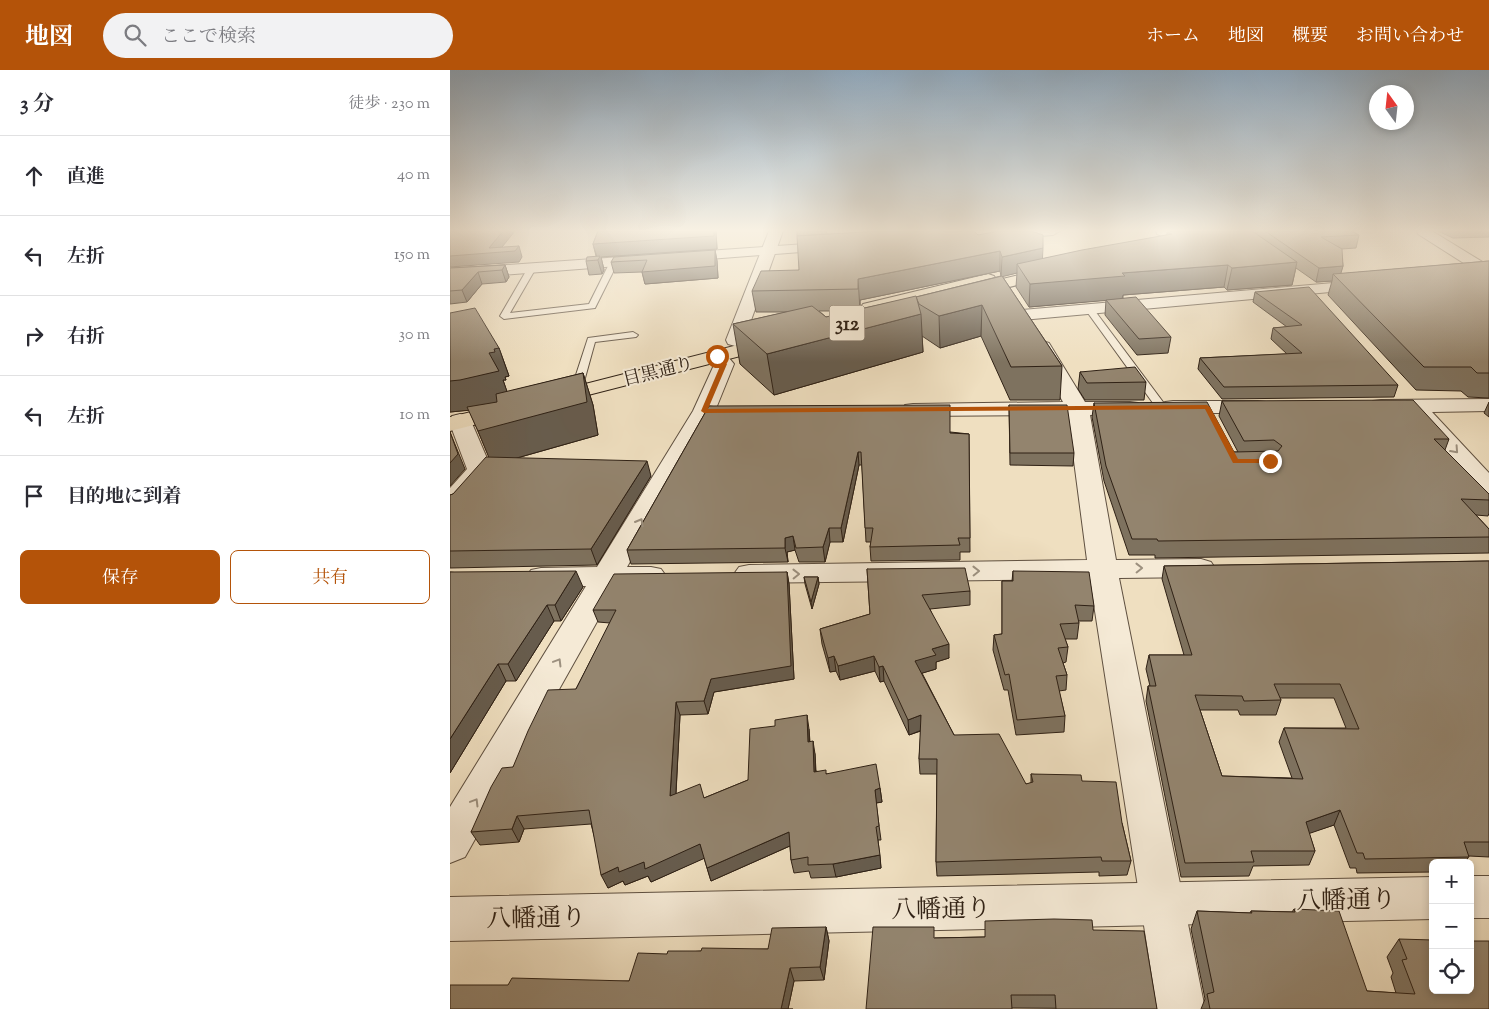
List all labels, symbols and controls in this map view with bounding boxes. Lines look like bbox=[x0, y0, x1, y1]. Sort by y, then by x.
search box bbox=[103, 13, 453, 58]
text: 地図 bbox=[25, 21, 73, 55]
icon: search bbox=[121, 21, 149, 49]
text: ここで検索 bbox=[161, 24, 256, 51]
text: ホーム bbox=[1146, 24, 1200, 50]
text: 地図 bbox=[1228, 24, 1264, 50]
text: 概要 bbox=[1292, 24, 1328, 50]
text: お問い合わせ bbox=[1356, 24, 1464, 50]
north arrow bbox=[1369, 85, 1414, 130]
text: 3 分 bbox=[20, 90, 54, 120]
text: 徒歩 · 230 m bbox=[348, 93, 430, 116]
icon: ahead bbox=[20, 162, 48, 190]
text: 直進 bbox=[67, 164, 105, 191]
text: 40 m bbox=[397, 164, 430, 187]
icon: left bbox=[20, 242, 48, 270]
text: 左折 bbox=[67, 244, 105, 271]
text: 150 m bbox=[394, 244, 430, 267]
road number: 312 bbox=[830, 306, 864, 340]
icon: right bbox=[20, 322, 48, 350]
text: 右折 bbox=[67, 324, 105, 351]
text: 30 m bbox=[399, 324, 430, 347]
route start bbox=[706, 345, 729, 368]
street label: 目黒通り bbox=[620, 352, 697, 394]
icon: left bbox=[20, 402, 48, 430]
text: 左折 bbox=[67, 404, 105, 431]
text: 10 m bbox=[400, 404, 430, 427]
one-way arrow bbox=[1449, 445, 1458, 454]
route end bbox=[1259, 450, 1282, 473]
icon: arrive bbox=[20, 482, 48, 510]
text: 目的地に到着 bbox=[67, 484, 181, 511]
one-way arrow bbox=[634, 519, 644, 528]
button: 保存 bbox=[20, 550, 220, 604]
button: 共有 bbox=[230, 550, 430, 604]
one-way arrow bbox=[1135, 563, 1143, 574]
one-way arrow bbox=[972, 566, 980, 576]
one-way arrow bbox=[792, 568, 800, 579]
one-way arrow bbox=[551, 659, 561, 668]
one-way arrow bbox=[468, 799, 478, 808]
map controls bbox=[1429, 859, 1474, 994]
button: + bbox=[1429, 859, 1474, 904]
street label: 八幡通り bbox=[1296, 883, 1396, 921]
street label: 八幡通り bbox=[891, 892, 991, 930]
street label: 八幡通り bbox=[486, 901, 586, 939]
button: − bbox=[1429, 904, 1474, 949]
button: locate bbox=[1429, 949, 1474, 994]

